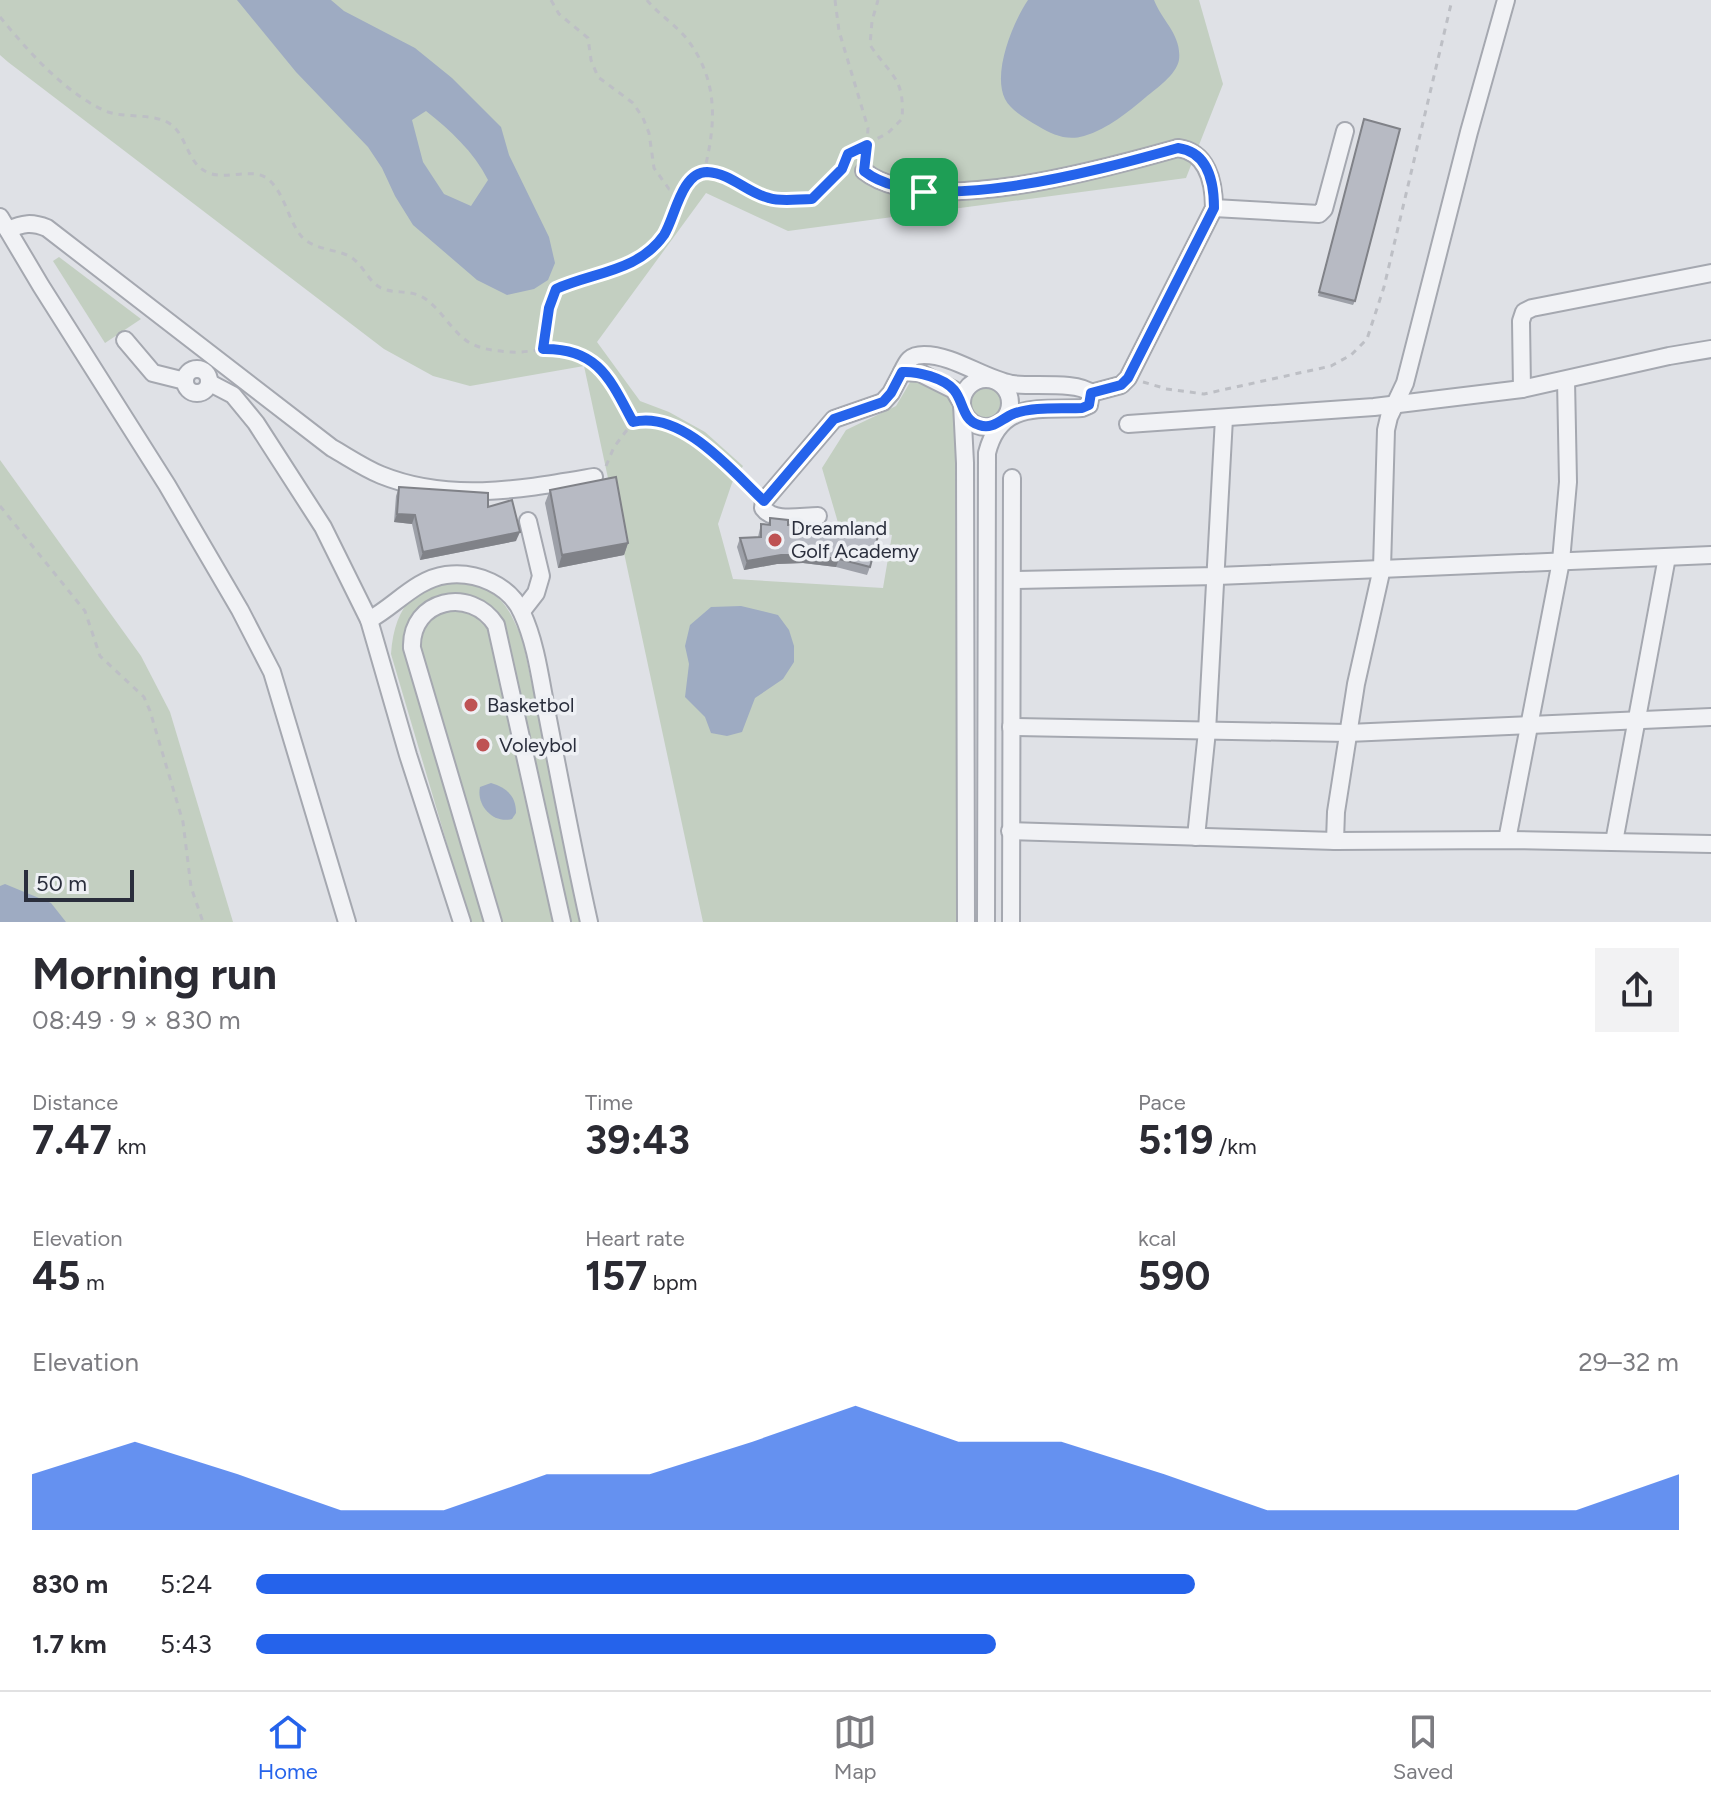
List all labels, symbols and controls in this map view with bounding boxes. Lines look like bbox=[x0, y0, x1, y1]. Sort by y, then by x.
pin bbox=[890, 158, 958, 226]
icon: arrive bbox=[902, 170, 946, 214]
place label: Dreamland Golf Academy bbox=[791, 516, 919, 563]
marker: Dreamland Golf Academy bbox=[766, 531, 784, 549]
place label: Basketbol bbox=[487, 693, 574, 717]
marker: Basketbol bbox=[462, 696, 480, 714]
place label: Voleybol bbox=[499, 733, 577, 757]
marker: Voleybol bbox=[474, 736, 492, 754]
scale bar bbox=[24, 866, 134, 902]
text: 50 m bbox=[36, 870, 87, 897]
text: Morning run bbox=[32, 947, 277, 1000]
button: share bbox=[1595, 948, 1679, 1032]
text: 08:49 · 9 × 830 m bbox=[32, 1004, 241, 1036]
text: Distance bbox=[32, 1089, 118, 1116]
text: Time bbox=[585, 1089, 633, 1116]
text: Pace bbox=[1138, 1089, 1186, 1116]
text: 7.47 bbox=[32, 1116, 112, 1164]
text: 39:43 bbox=[585, 1116, 690, 1164]
text: 5:19 bbox=[1138, 1116, 1213, 1164]
text: km bbox=[112, 1133, 147, 1160]
text: /km bbox=[1213, 1133, 1257, 1160]
text: Elevation bbox=[32, 1225, 122, 1252]
text: Heart rate bbox=[585, 1225, 685, 1252]
text: kcal bbox=[1138, 1225, 1176, 1252]
text: 45 bbox=[32, 1252, 81, 1300]
text: 157 bbox=[585, 1252, 647, 1300]
text: 590 bbox=[1138, 1252, 1210, 1300]
text: m bbox=[81, 1269, 105, 1296]
text: bpm bbox=[647, 1269, 697, 1296]
text: Elevation bbox=[32, 1346, 139, 1378]
text: 29–32 m bbox=[1578, 1346, 1679, 1378]
text: 830 m bbox=[32, 1568, 108, 1600]
text: 5:24 bbox=[160, 1568, 212, 1600]
text: 1.7 km bbox=[32, 1628, 107, 1660]
text: 5:43 bbox=[160, 1628, 212, 1660]
tab: Home bbox=[258, 1710, 318, 1785]
tab: Map bbox=[833, 1710, 877, 1785]
tab: Saved bbox=[1393, 1710, 1453, 1785]

